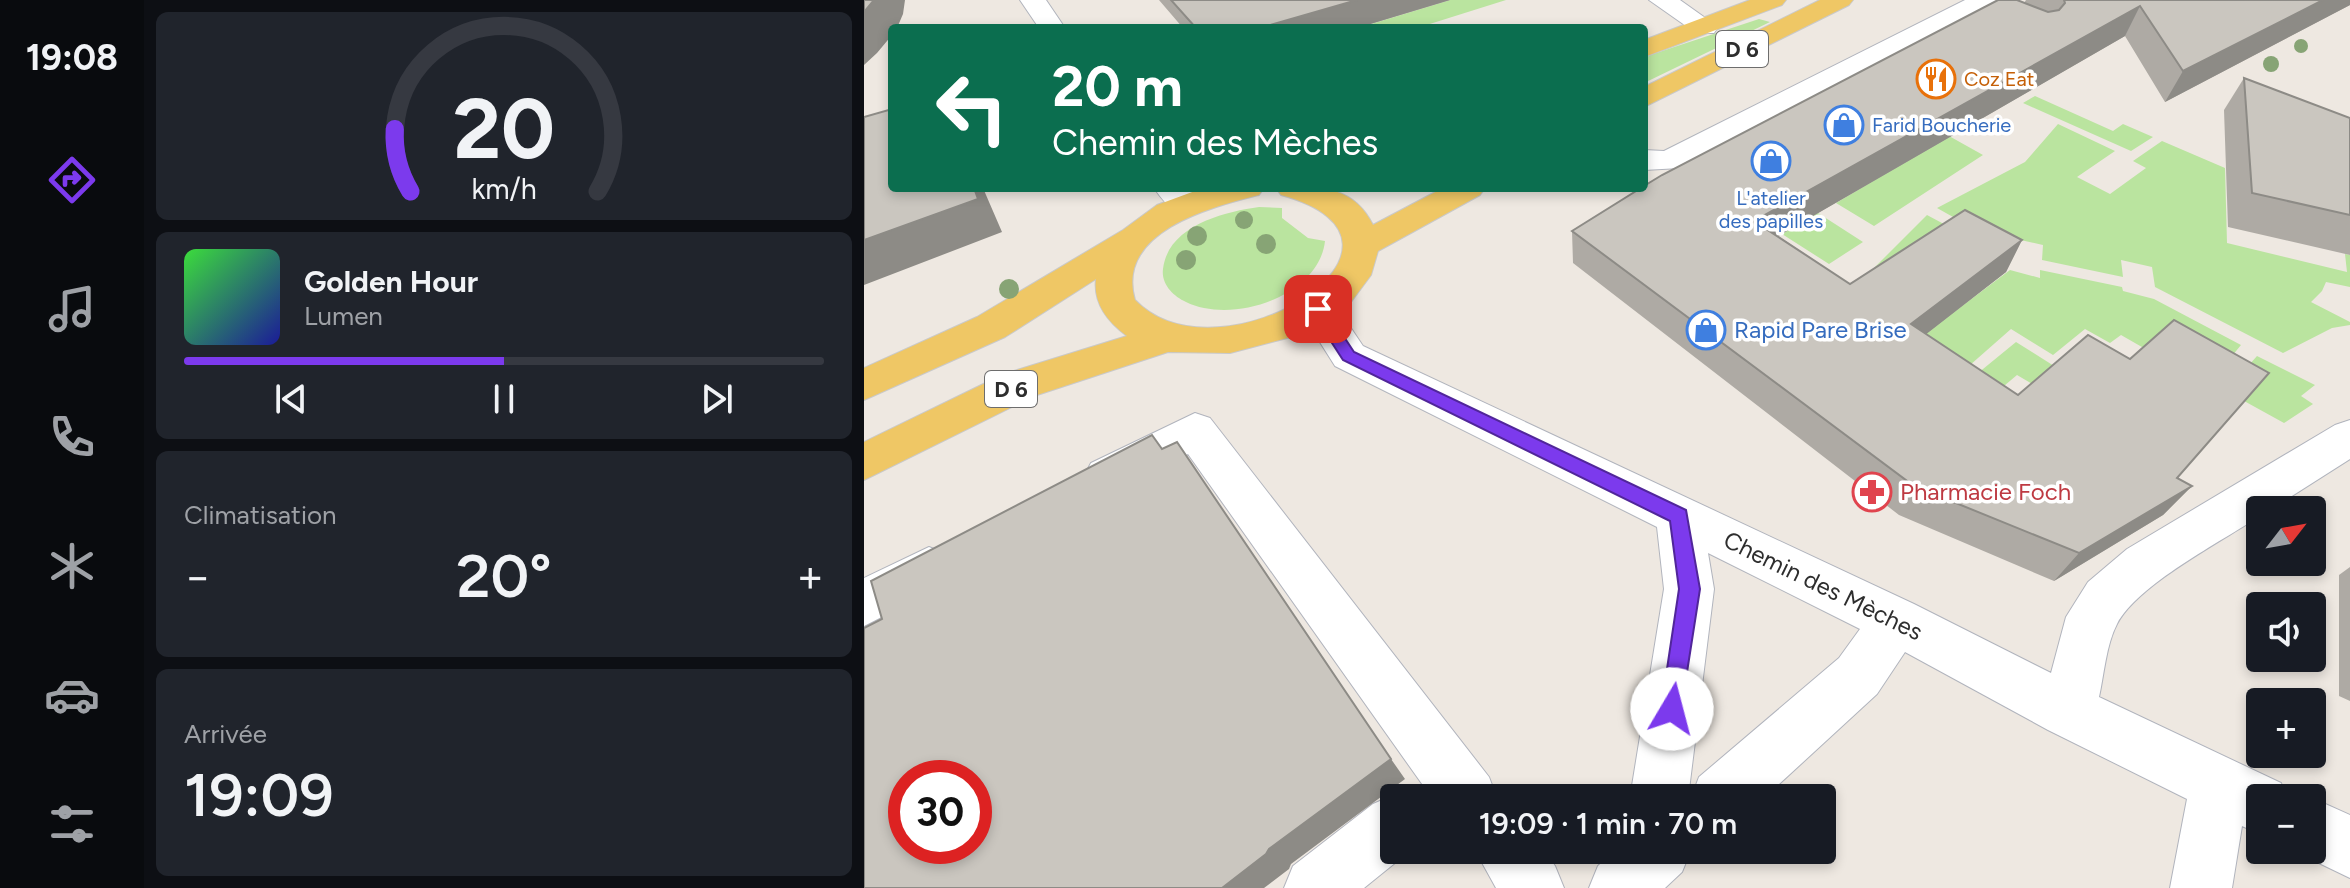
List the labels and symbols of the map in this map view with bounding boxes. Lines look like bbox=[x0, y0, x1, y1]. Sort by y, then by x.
road number: D 6 bbox=[1716, 31, 1768, 67]
restaurant icon: Coz Eat bbox=[1915, 58, 1957, 100]
place label: Coz Eat bbox=[1964, 67, 2034, 91]
shop icon: Farid Boucherie bbox=[1823, 104, 1865, 146]
place label: Farid Boucherie bbox=[1872, 113, 2011, 137]
shop icon: L'atelier des papilles bbox=[1750, 140, 1792, 182]
place label: L'atelier des papilles bbox=[1719, 186, 1823, 233]
pin bbox=[1284, 275, 1352, 343]
shop icon: Rapid Pare Brise bbox=[1685, 309, 1727, 351]
place label: Rapid Pare Brise bbox=[1734, 315, 1907, 344]
road number: D 6 bbox=[985, 371, 1037, 407]
pharmacy icon: Pharmacie Foch bbox=[1851, 471, 1893, 513]
place label: Pharmacie Foch bbox=[1900, 477, 2071, 506]
north arrow bbox=[2246, 496, 2326, 576]
street label: Chemin des Mèches bbox=[1719, 525, 1927, 646]
position arrow bbox=[1630, 667, 1714, 751]
speed limit sign: 30 bbox=[888, 760, 992, 864]

